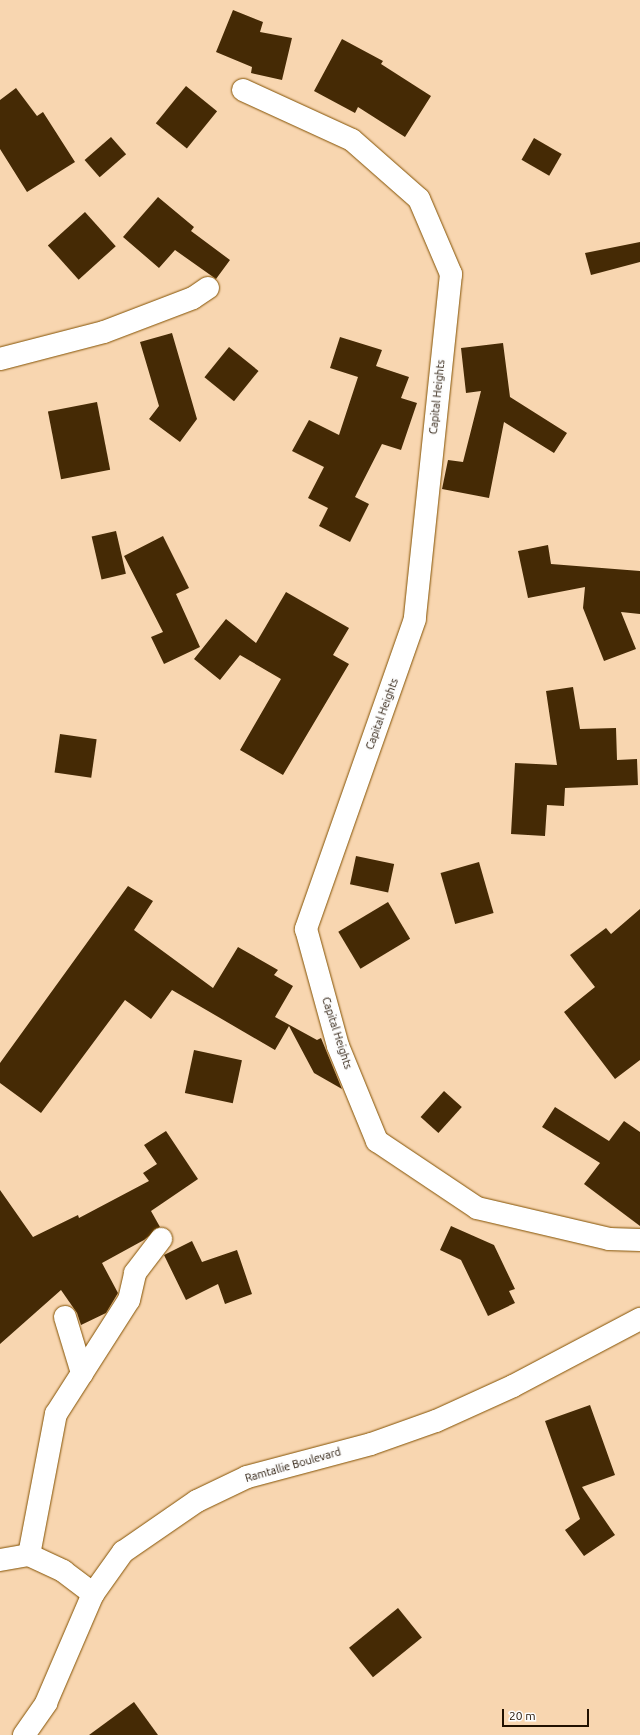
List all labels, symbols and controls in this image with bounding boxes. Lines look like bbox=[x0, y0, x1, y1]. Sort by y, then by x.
street label: Capital Heights bbox=[427, 359, 447, 435]
street label: Capital Heights bbox=[363, 677, 401, 751]
street label: Capital Heights bbox=[319, 995, 355, 1071]
street label: Ramtallie Boulevard bbox=[243, 1445, 343, 1485]
scale bar bbox=[504, 1701, 591, 1727]
text: 20 m bbox=[509, 1709, 536, 1722]

